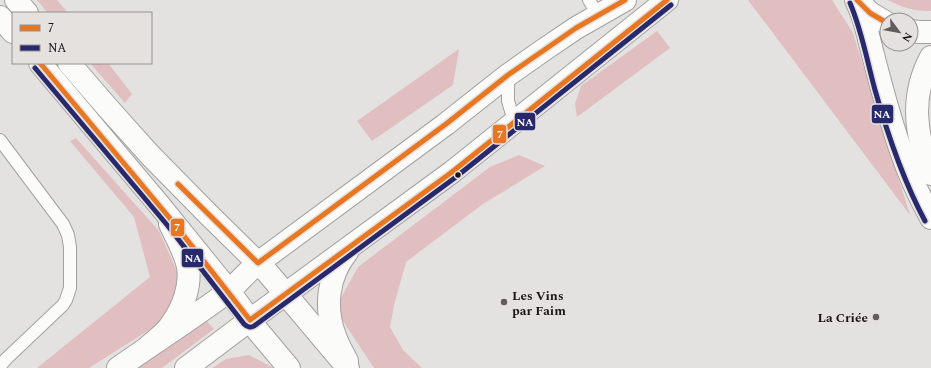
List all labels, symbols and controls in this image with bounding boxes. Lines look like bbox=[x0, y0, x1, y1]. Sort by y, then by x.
legend bbox=[12, 12, 152, 64]
north arrow bbox=[879, 12, 919, 52]
text: 7 bbox=[48, 19, 54, 38]
text: N bbox=[897, 29, 917, 45]
text: NA bbox=[48, 39, 66, 58]
line badge: NA bbox=[871, 104, 894, 124]
text: NA bbox=[873, 106, 891, 123]
line badge: NA bbox=[514, 112, 536, 131]
text: NA bbox=[516, 114, 534, 131]
line badge: 7 bbox=[492, 124, 507, 144]
text: 7 bbox=[497, 126, 503, 143]
unlabelled marker bbox=[453, 170, 463, 180]
line badge: 7 bbox=[170, 218, 185, 237]
text: 7 bbox=[174, 219, 180, 236]
line badge: NA bbox=[181, 248, 204, 268]
text: NA bbox=[184, 250, 202, 267]
place label: Les Vins par Faim bbox=[512, 286, 566, 321]
marker: Les Vins par Faim bbox=[499, 297, 509, 307]
place label: La Criée bbox=[817, 308, 868, 328]
marker: La Criée bbox=[871, 312, 881, 322]

